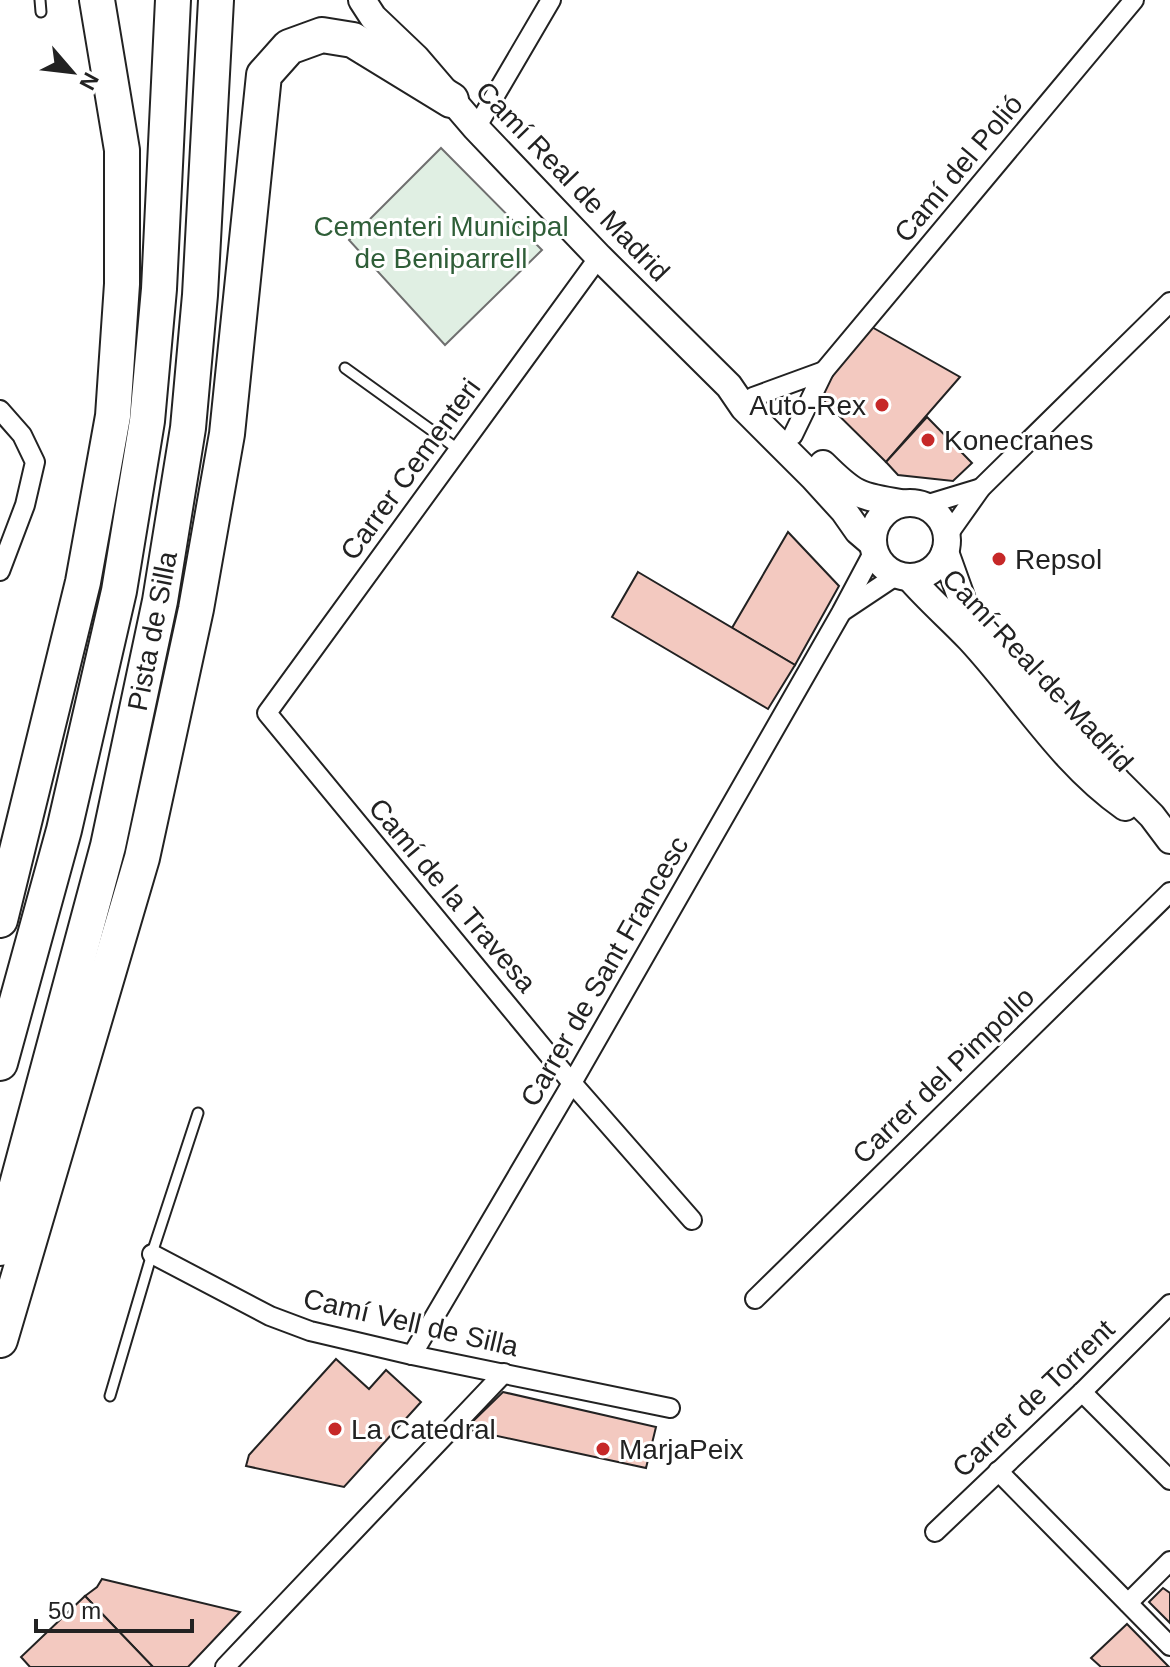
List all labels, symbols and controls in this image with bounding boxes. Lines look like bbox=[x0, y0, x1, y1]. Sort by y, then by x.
north arrow bbox=[32, 32, 112, 112]
text: N bbox=[74, 68, 104, 94]
street label: Camí Real de Madrid bbox=[470, 75, 676, 287]
street label: Camí del Polió bbox=[888, 89, 1029, 248]
park label: Cementeri Municipal de Beniparrell bbox=[313, 211, 569, 274]
street label: Carrer Cementeri bbox=[334, 373, 487, 566]
place label: Auto-Rex bbox=[749, 390, 866, 421]
marker: Auto-Rex bbox=[873, 396, 891, 414]
place label: Konecranes bbox=[944, 425, 1093, 456]
marker: Konecranes bbox=[919, 431, 937, 449]
place label: Repsol bbox=[1015, 544, 1102, 575]
street label: Pista de Silla bbox=[122, 548, 183, 714]
marker: Repsol bbox=[990, 550, 1008, 568]
street label: Camí Real de Madrid bbox=[936, 563, 1139, 778]
street label: Camí de la Travesa bbox=[363, 792, 543, 999]
street label: Carrer de Sant Francesc bbox=[514, 831, 695, 1112]
street label: Carrer del Pimpollo bbox=[846, 981, 1040, 1170]
street label: Camí Vell de Silla bbox=[300, 1283, 522, 1362]
street label: Carrer de Torrent bbox=[946, 1313, 1121, 1483]
place label: La Catedral bbox=[351, 1414, 496, 1445]
marker: La Catedral bbox=[326, 1420, 344, 1438]
place label: MarjaPeix bbox=[619, 1434, 743, 1465]
marker: MarjaPeix bbox=[594, 1440, 612, 1458]
scale bar bbox=[36, 1583, 192, 1633]
text: 50 m bbox=[48, 1597, 101, 1624]

